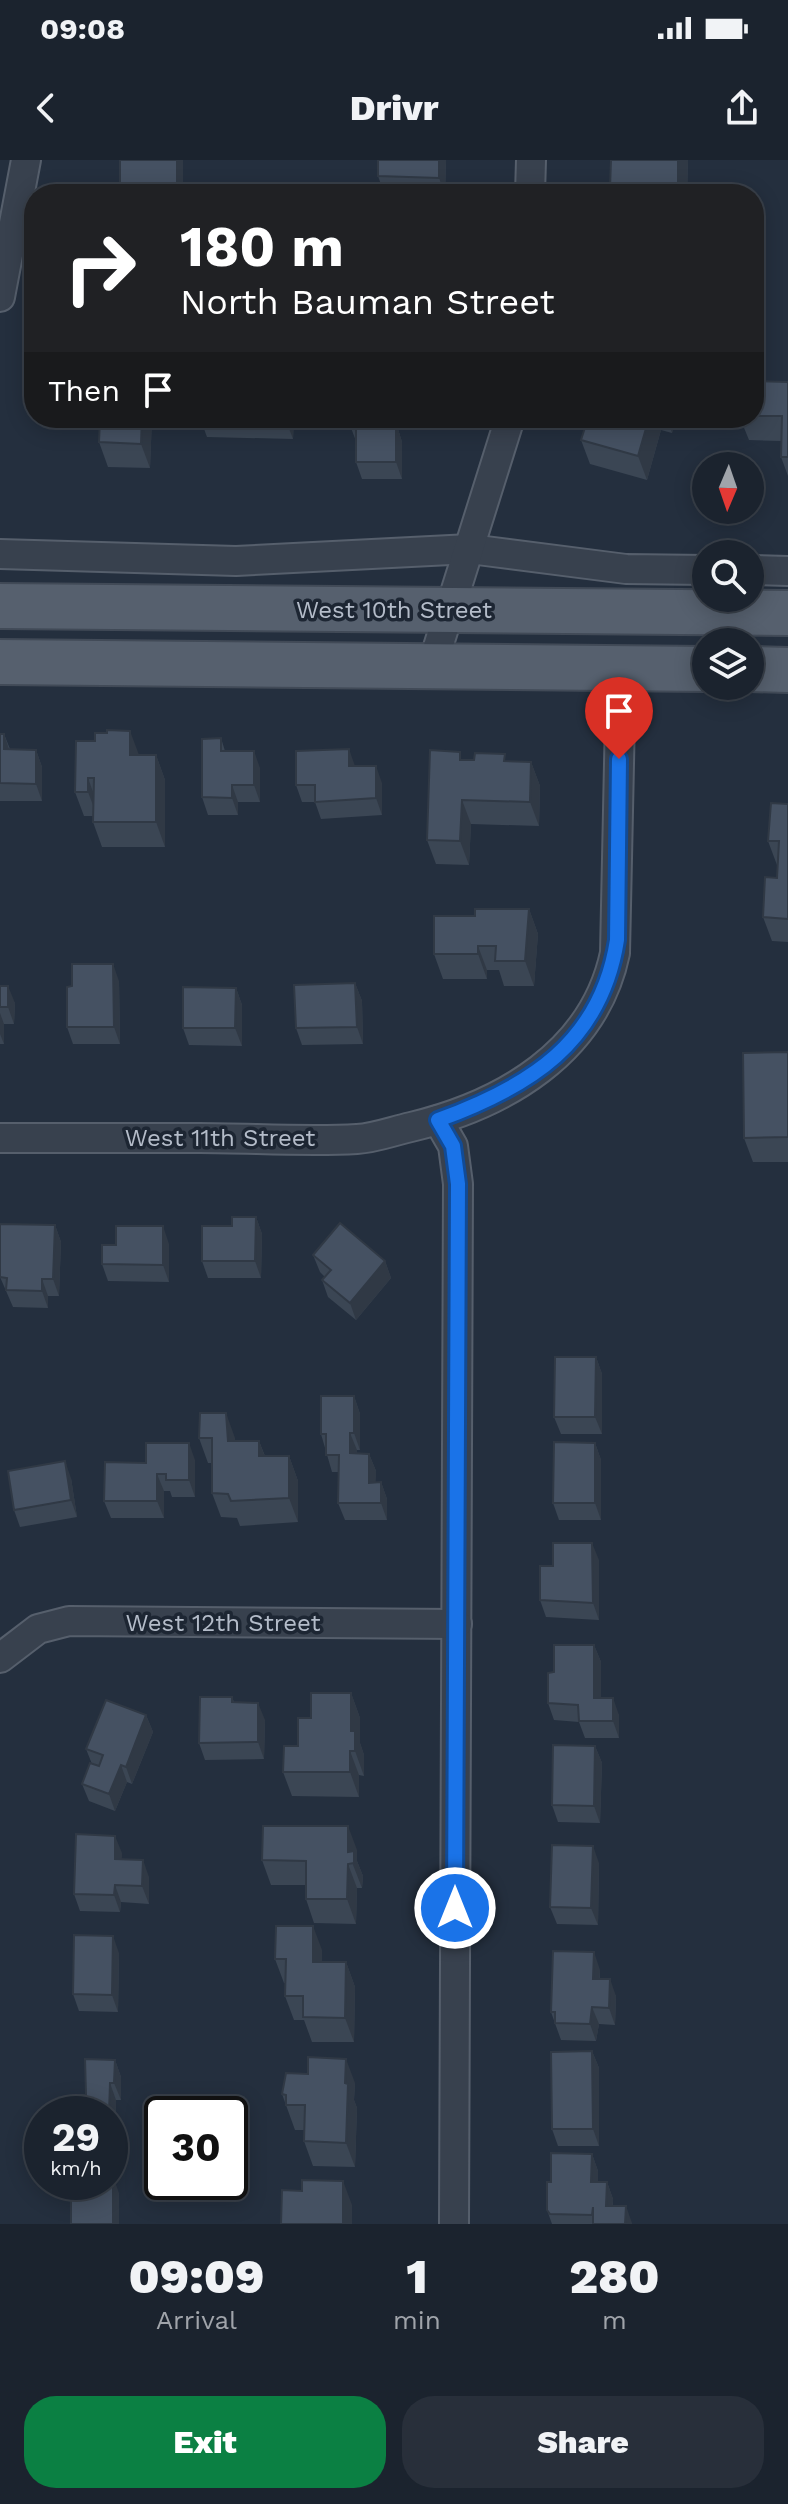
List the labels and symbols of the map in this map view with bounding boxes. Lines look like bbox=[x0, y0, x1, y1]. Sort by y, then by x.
north arrow bbox=[692, 452, 764, 524]
street label: West 10th Street bbox=[296, 596, 492, 624]
pin bbox=[585, 677, 653, 759]
street label: West 11th Street bbox=[125, 1124, 315, 1152]
street label: West 12th Street bbox=[125, 1609, 321, 1637]
position arrow bbox=[413, 1866, 497, 1950]
speed limit sign: 30 bbox=[144, 2096, 248, 2200]

